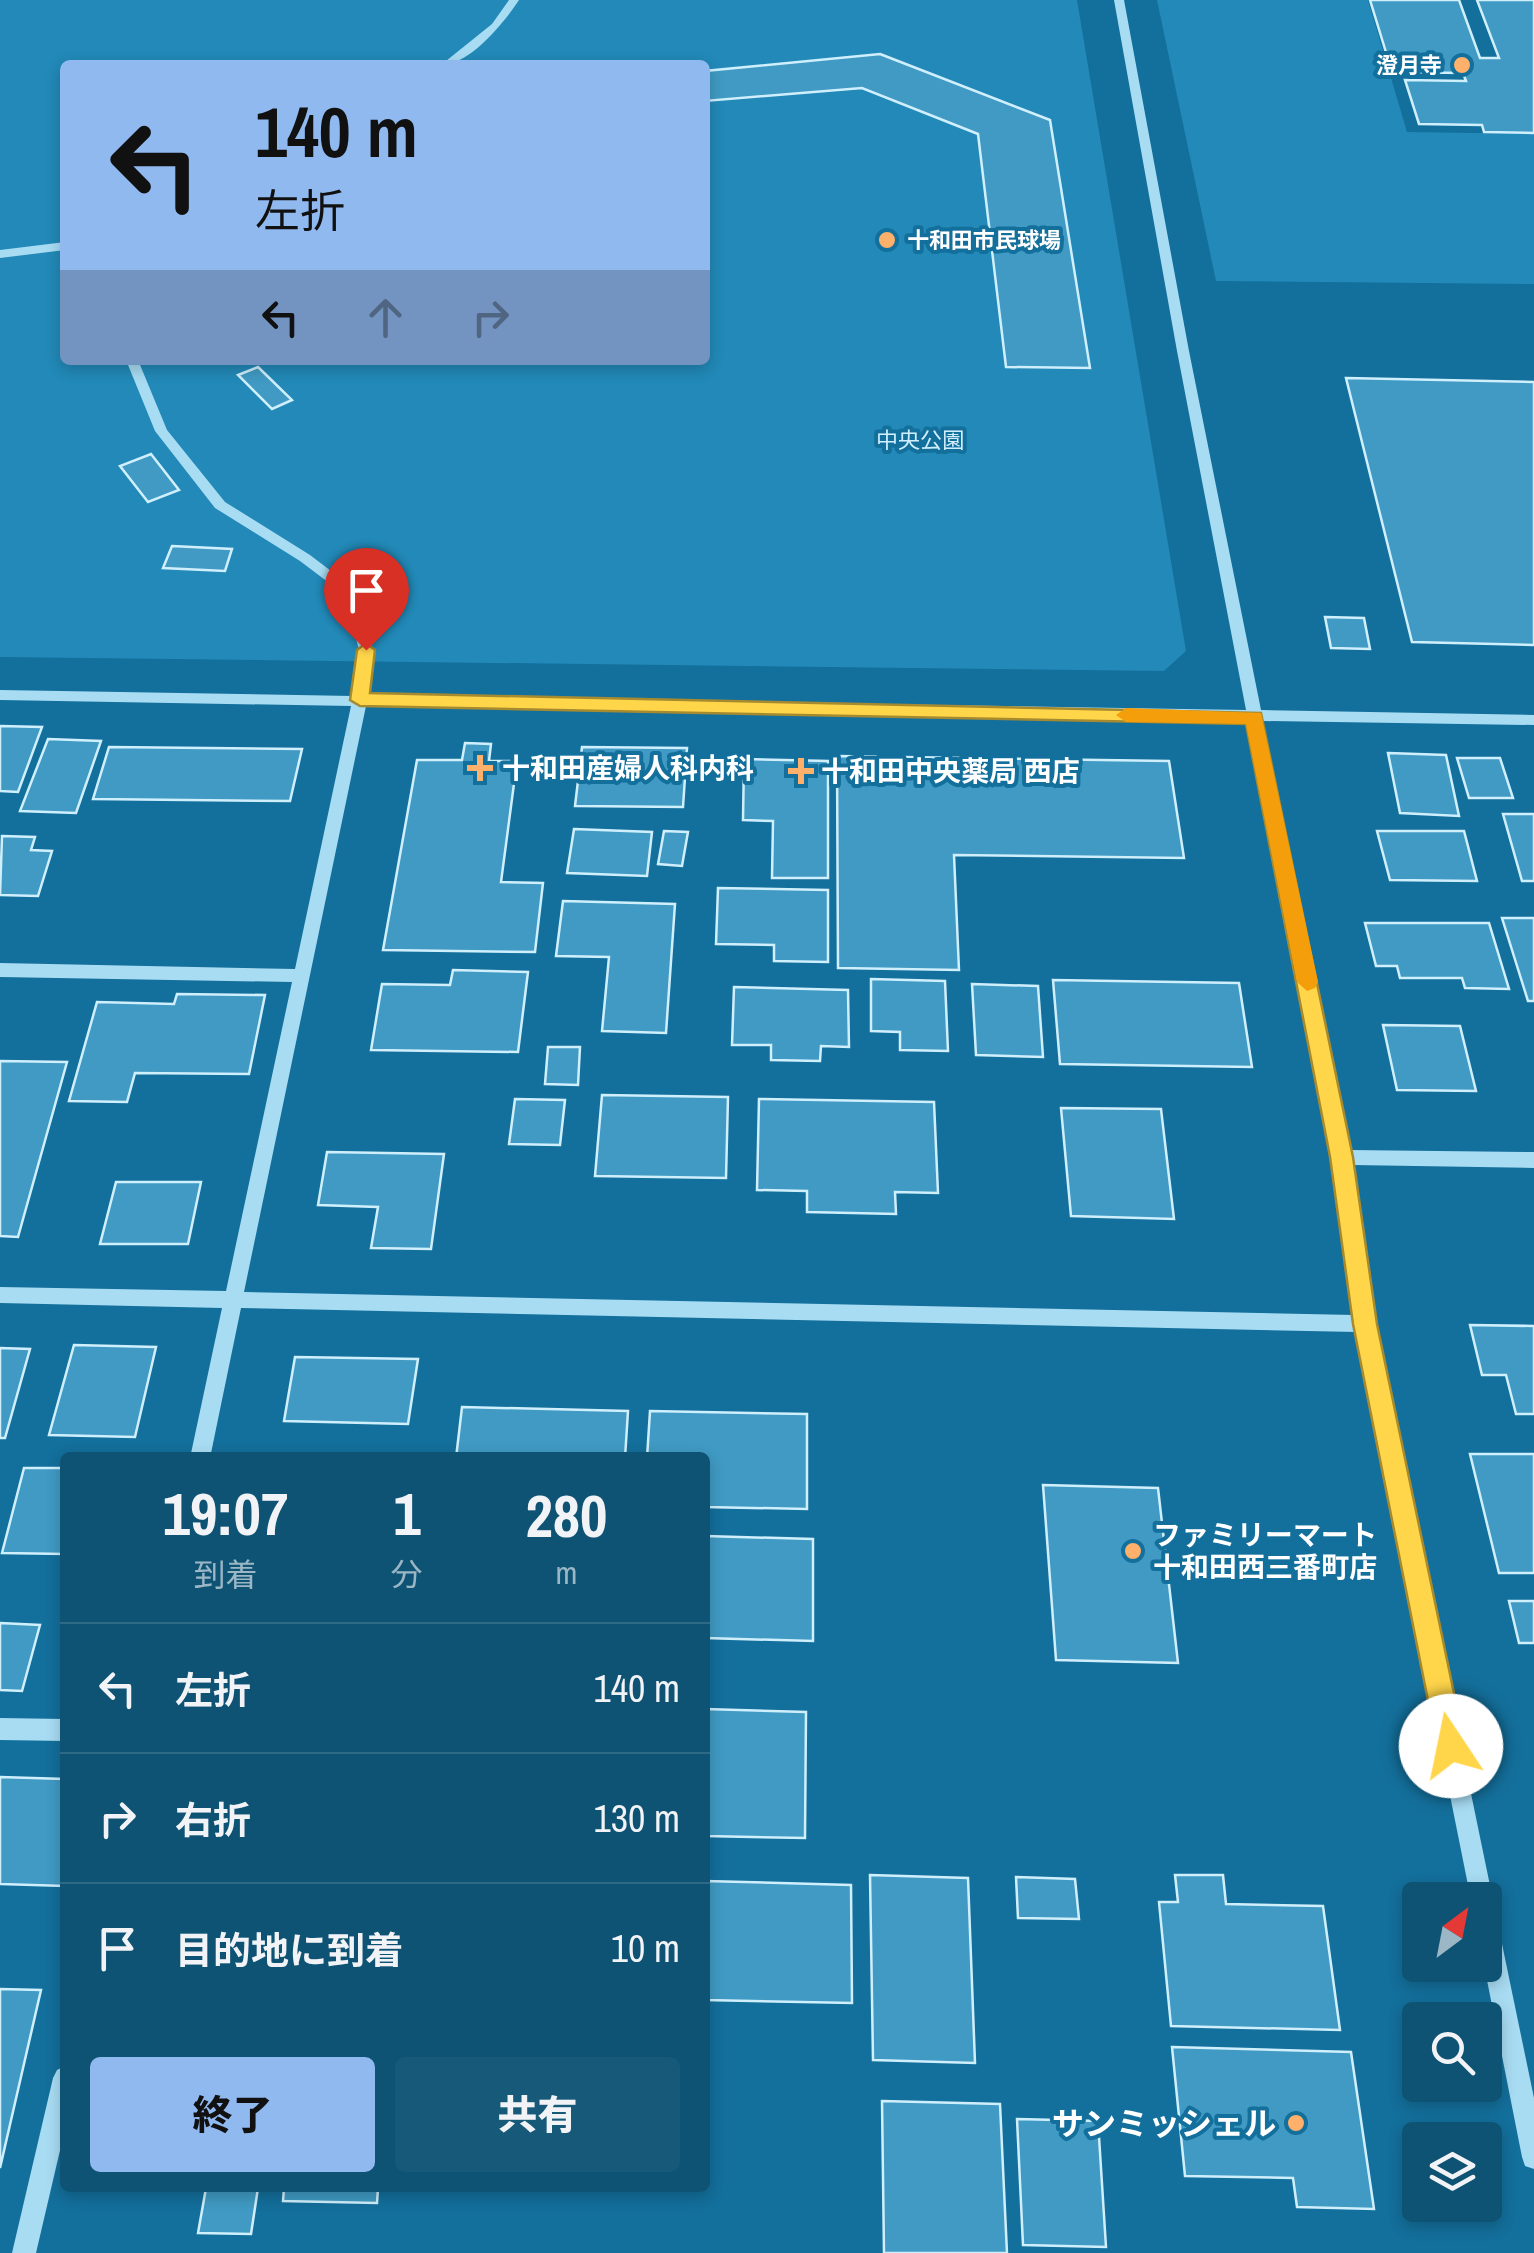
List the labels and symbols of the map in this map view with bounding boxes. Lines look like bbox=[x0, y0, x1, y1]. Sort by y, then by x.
place label: 澄月寺 bbox=[1376, 50, 1442, 80]
marker: 澄月寺 bbox=[1451, 54, 1473, 76]
place label: 十和田市民球場 bbox=[907, 225, 1061, 255]
marker: 十和田市民球場 bbox=[876, 229, 898, 251]
park label: 中央公園 bbox=[876, 425, 964, 455]
pin bbox=[324, 548, 409, 651]
place label: 十和田産婦人科内科 bbox=[502, 749, 754, 787]
place label: 十和田中央薬局 西店 bbox=[821, 752, 1079, 790]
marker: 十和田産婦人科内科 bbox=[467, 755, 493, 781]
marker: 十和田中央薬局 西店 bbox=[790, 760, 812, 782]
place label: ファミリーマート 十和田西三番町店 bbox=[1153, 1516, 1377, 1586]
marker: ファミリーマート 十和田西三番町店 bbox=[1122, 1540, 1144, 1562]
position arrow bbox=[1399, 1694, 1503, 1798]
north arrow bbox=[1402, 1882, 1502, 1982]
place label: サンミッシェル bbox=[1052, 2102, 1276, 2145]
marker: サンミッシェル bbox=[1285, 2112, 1307, 2134]

